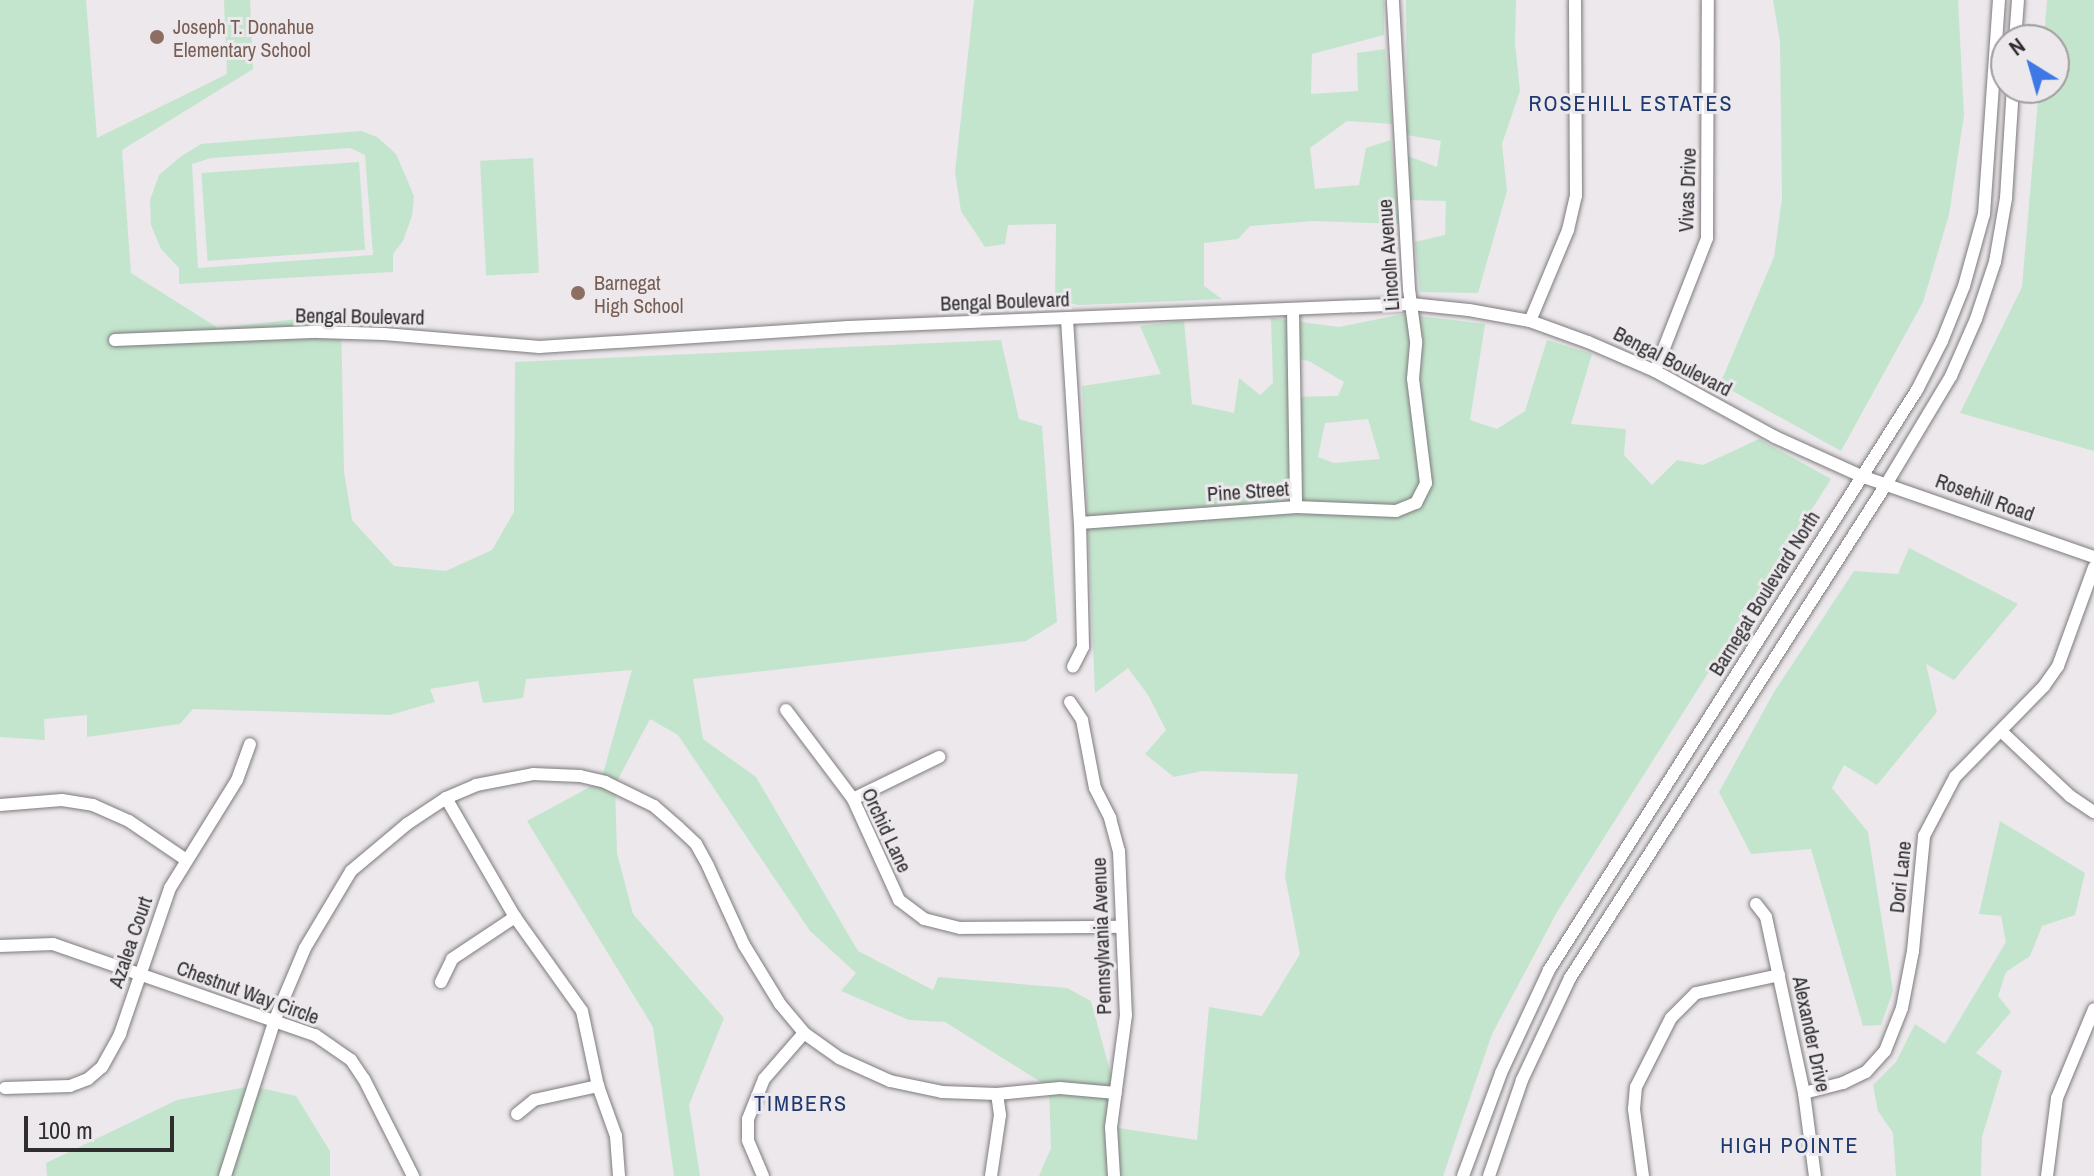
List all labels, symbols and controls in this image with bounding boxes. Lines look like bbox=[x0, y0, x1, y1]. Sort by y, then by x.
place label: Joseph T. Donahue Elementary School bbox=[173, 14, 314, 61]
north arrow bbox=[1990, 24, 2070, 104]
marker: Joseph T. Donahue Elementary School bbox=[148, 28, 166, 46]
text: N bbox=[2003, 31, 2031, 62]
district label: ROSEHILL ESTATES bbox=[1528, 91, 1734, 117]
street label: Vivas Drive bbox=[1674, 147, 1700, 233]
street label: Lincoln Avenue bbox=[1372, 198, 1404, 312]
place label: Barnegat High School bbox=[594, 270, 683, 317]
marker: Barnegat High School bbox=[569, 284, 587, 302]
street label: Bengal Boulevard bbox=[940, 287, 1070, 315]
street label: Bengal Boulevard bbox=[295, 303, 425, 329]
street label: Bengal Boulevard bbox=[1610, 321, 1736, 401]
street label: Rosehill Road bbox=[1933, 468, 2037, 526]
street label: Pine Street bbox=[1206, 476, 1290, 506]
street label: Barnegat Boulevard North bbox=[1704, 506, 1824, 680]
street label: Orchid Lane bbox=[857, 784, 917, 876]
street label: Dori Lane bbox=[1884, 840, 1916, 914]
street label: Pennsylvania Avenue bbox=[1086, 856, 1116, 1016]
street label: Azalea Court bbox=[103, 893, 157, 991]
street label: Chestnut Way Circle bbox=[174, 955, 322, 1029]
street label: Alexander Drive bbox=[1788, 974, 1836, 1094]
district label: TIMBERS bbox=[754, 1091, 848, 1117]
scale bar bbox=[28, 1100, 178, 1150]
text: 100 m bbox=[38, 1114, 93, 1146]
district label: HIGH POINTE bbox=[1720, 1133, 1860, 1159]

